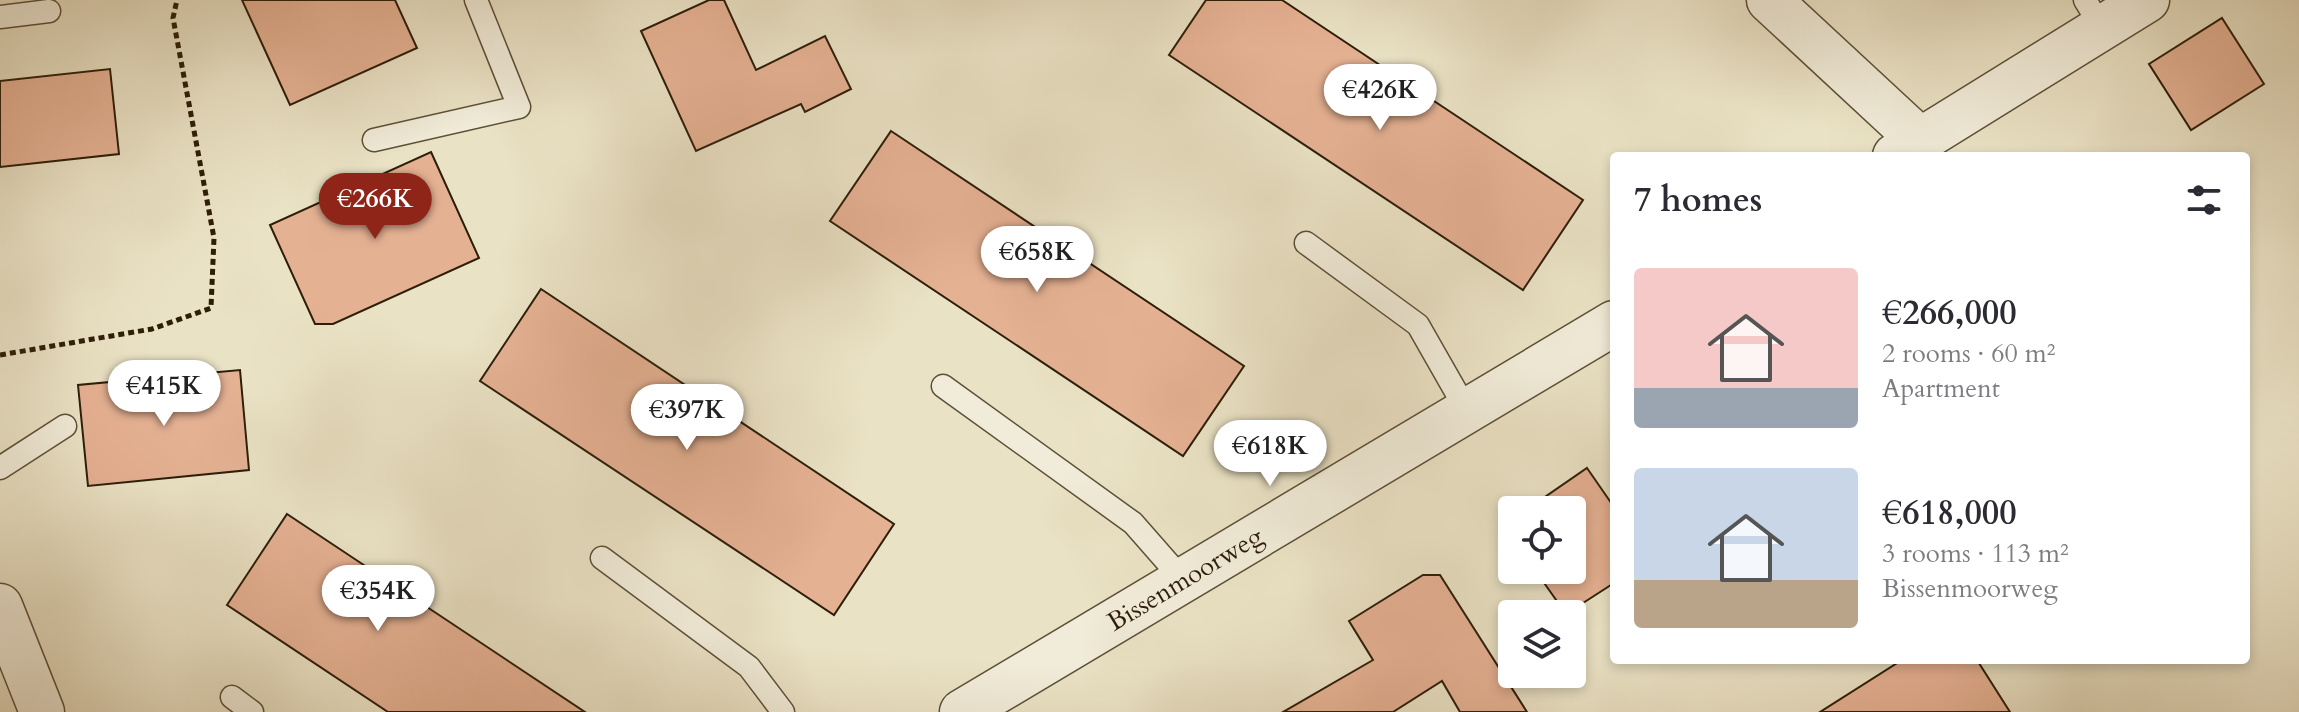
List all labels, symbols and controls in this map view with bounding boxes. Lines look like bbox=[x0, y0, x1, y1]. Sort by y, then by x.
pin: €426K bbox=[1324, 64, 1436, 132]
text: €426K bbox=[1342, 72, 1418, 107]
pin: €266K bbox=[319, 173, 431, 241]
text: 7 homes bbox=[1634, 177, 1762, 223]
icon: filters bbox=[2182, 178, 2226, 222]
text: €266K bbox=[337, 181, 413, 216]
pin: €658K bbox=[981, 226, 1093, 294]
text: €658K bbox=[999, 234, 1075, 269]
text: €266,000 bbox=[1882, 290, 2017, 336]
icon: home bbox=[1698, 300, 1794, 396]
text: 2 rooms · 60 m² bbox=[1882, 336, 2055, 371]
pin: €415K bbox=[108, 360, 220, 428]
text: €415K bbox=[126, 368, 202, 403]
text: Apartment bbox=[1882, 371, 2000, 406]
pin: €397K bbox=[631, 384, 743, 452]
text: €397K bbox=[649, 392, 725, 427]
pin: €618K bbox=[1214, 420, 1326, 488]
text: €618K bbox=[1232, 428, 1308, 463]
text: €618,000 bbox=[1882, 490, 2017, 536]
map controls bbox=[1498, 496, 1586, 688]
button: locate bbox=[1498, 496, 1586, 584]
icon: home bbox=[1698, 500, 1794, 596]
street label: Bissenmoorweg bbox=[1101, 519, 1270, 639]
text: 3 rooms · 113 m² bbox=[1882, 536, 2069, 571]
pin: €354K bbox=[322, 565, 434, 633]
text: Bissenmoorweg bbox=[1882, 571, 2058, 606]
text: €354K bbox=[340, 573, 416, 608]
button: layers bbox=[1498, 600, 1586, 688]

